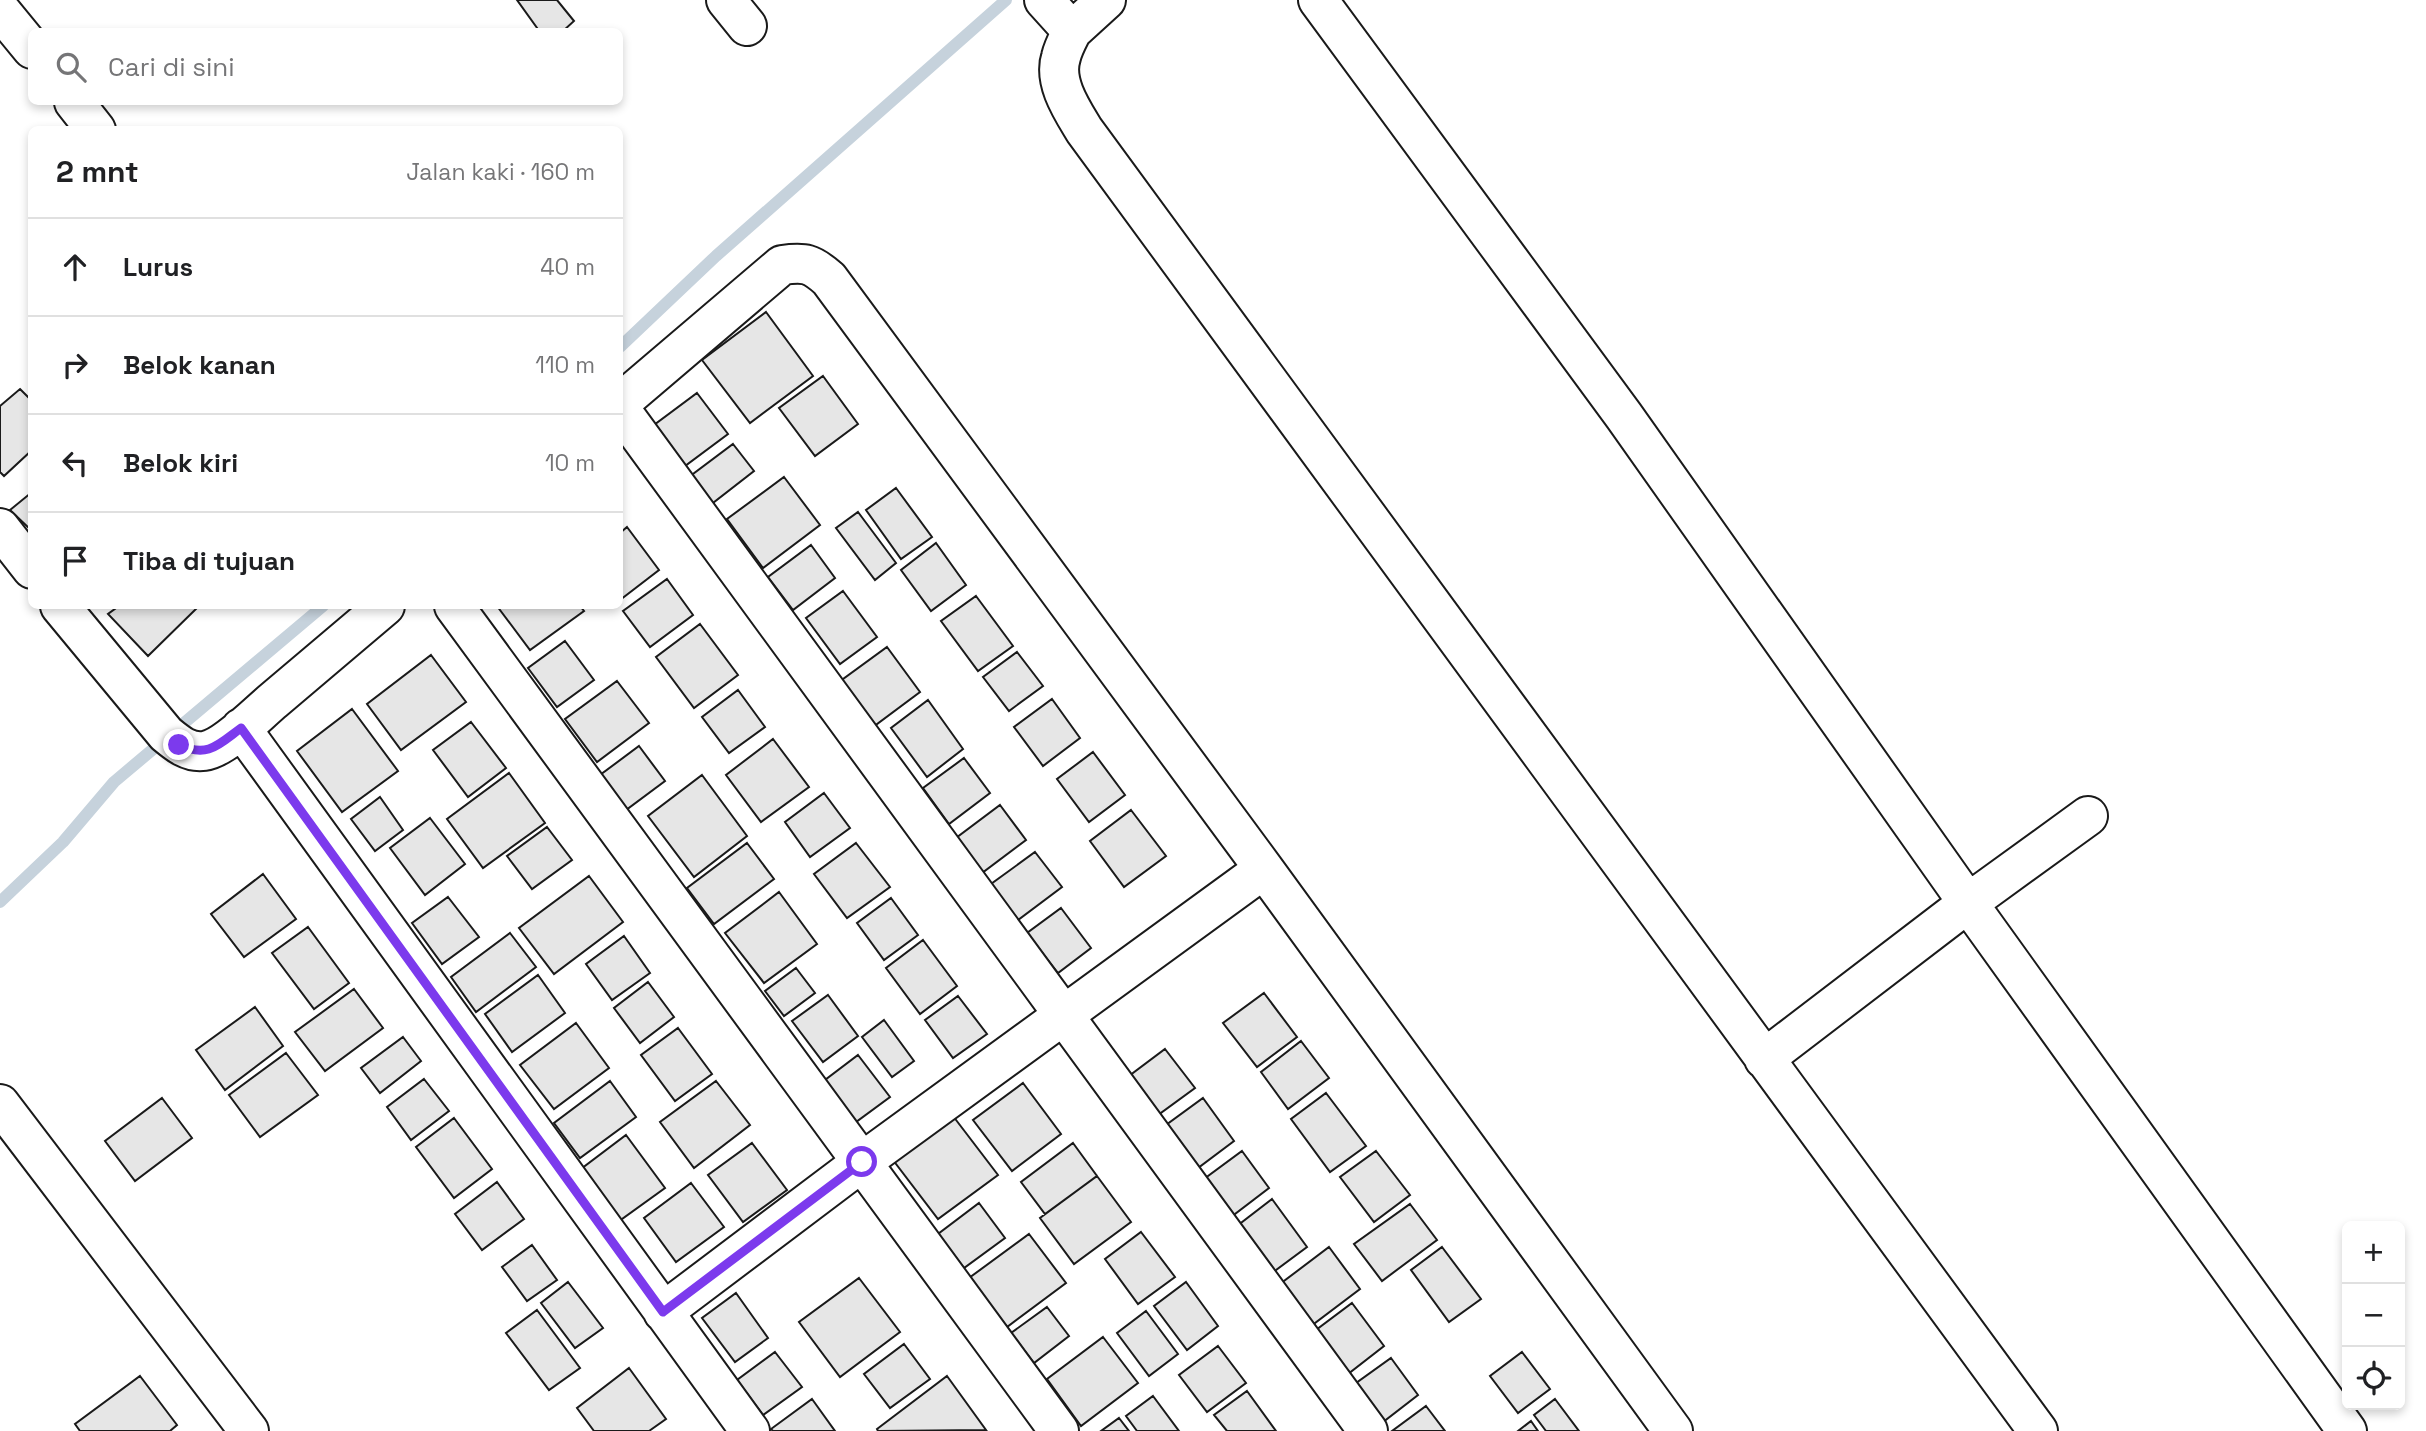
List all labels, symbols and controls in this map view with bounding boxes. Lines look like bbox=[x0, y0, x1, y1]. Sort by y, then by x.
search box bbox=[28, 28, 623, 105]
icon: search bbox=[52, 48, 90, 86]
text: Cari di sini bbox=[108, 50, 235, 84]
text: 2 mnt bbox=[56, 152, 139, 191]
text: Jalan kaki · 160 m bbox=[406, 157, 595, 187]
icon: ahead bbox=[56, 248, 94, 286]
text: Lurus bbox=[123, 250, 193, 284]
text: 40 m bbox=[540, 252, 595, 282]
icon: right bbox=[56, 346, 94, 384]
text: Belok kanan bbox=[123, 348, 276, 382]
text: 110 m bbox=[535, 350, 595, 380]
icon: left bbox=[56, 444, 94, 482]
text: Belok kiri bbox=[123, 446, 238, 480]
text: 10 m bbox=[545, 448, 595, 478]
icon: arrive bbox=[56, 542, 94, 580]
text: Tiba di tujuan bbox=[123, 544, 295, 578]
route end bbox=[163, 729, 194, 760]
route start bbox=[846, 1146, 877, 1177]
map controls bbox=[2342, 1221, 2405, 1410]
button: + bbox=[2342, 1221, 2405, 1284]
button: − bbox=[2342, 1284, 2405, 1347]
button: locate bbox=[2342, 1347, 2405, 1410]

